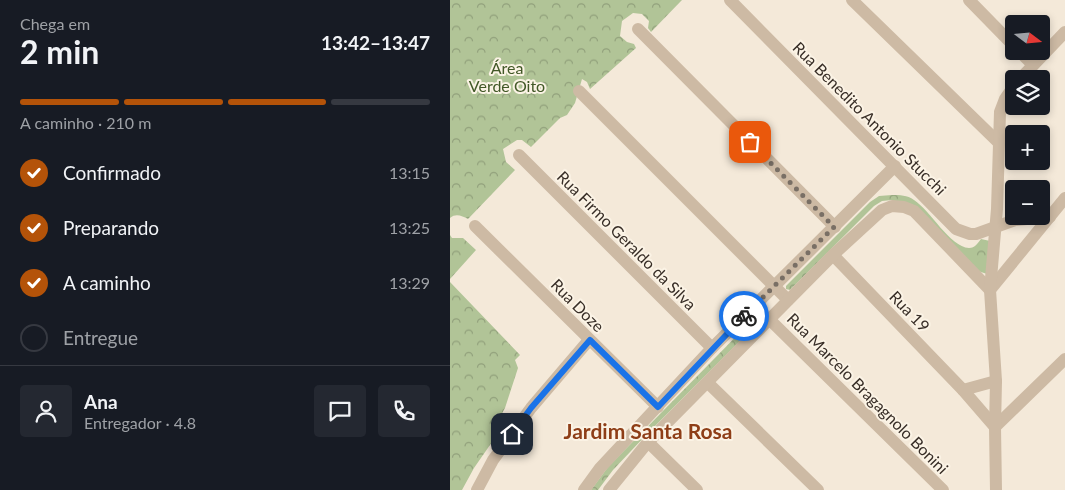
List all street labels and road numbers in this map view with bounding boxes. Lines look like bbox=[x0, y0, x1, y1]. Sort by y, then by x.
street label: Rua Benedito Antonio Stucchi bbox=[789, 37, 951, 199]
street label: Rua Firmo Geraldo da Silva bbox=[554, 167, 700, 313]
street label: Rua Doze bbox=[548, 275, 608, 335]
street label: Rua 19 bbox=[886, 287, 934, 335]
street label: Rua Marcelo Bragagnolo Bonini bbox=[784, 309, 952, 477]

